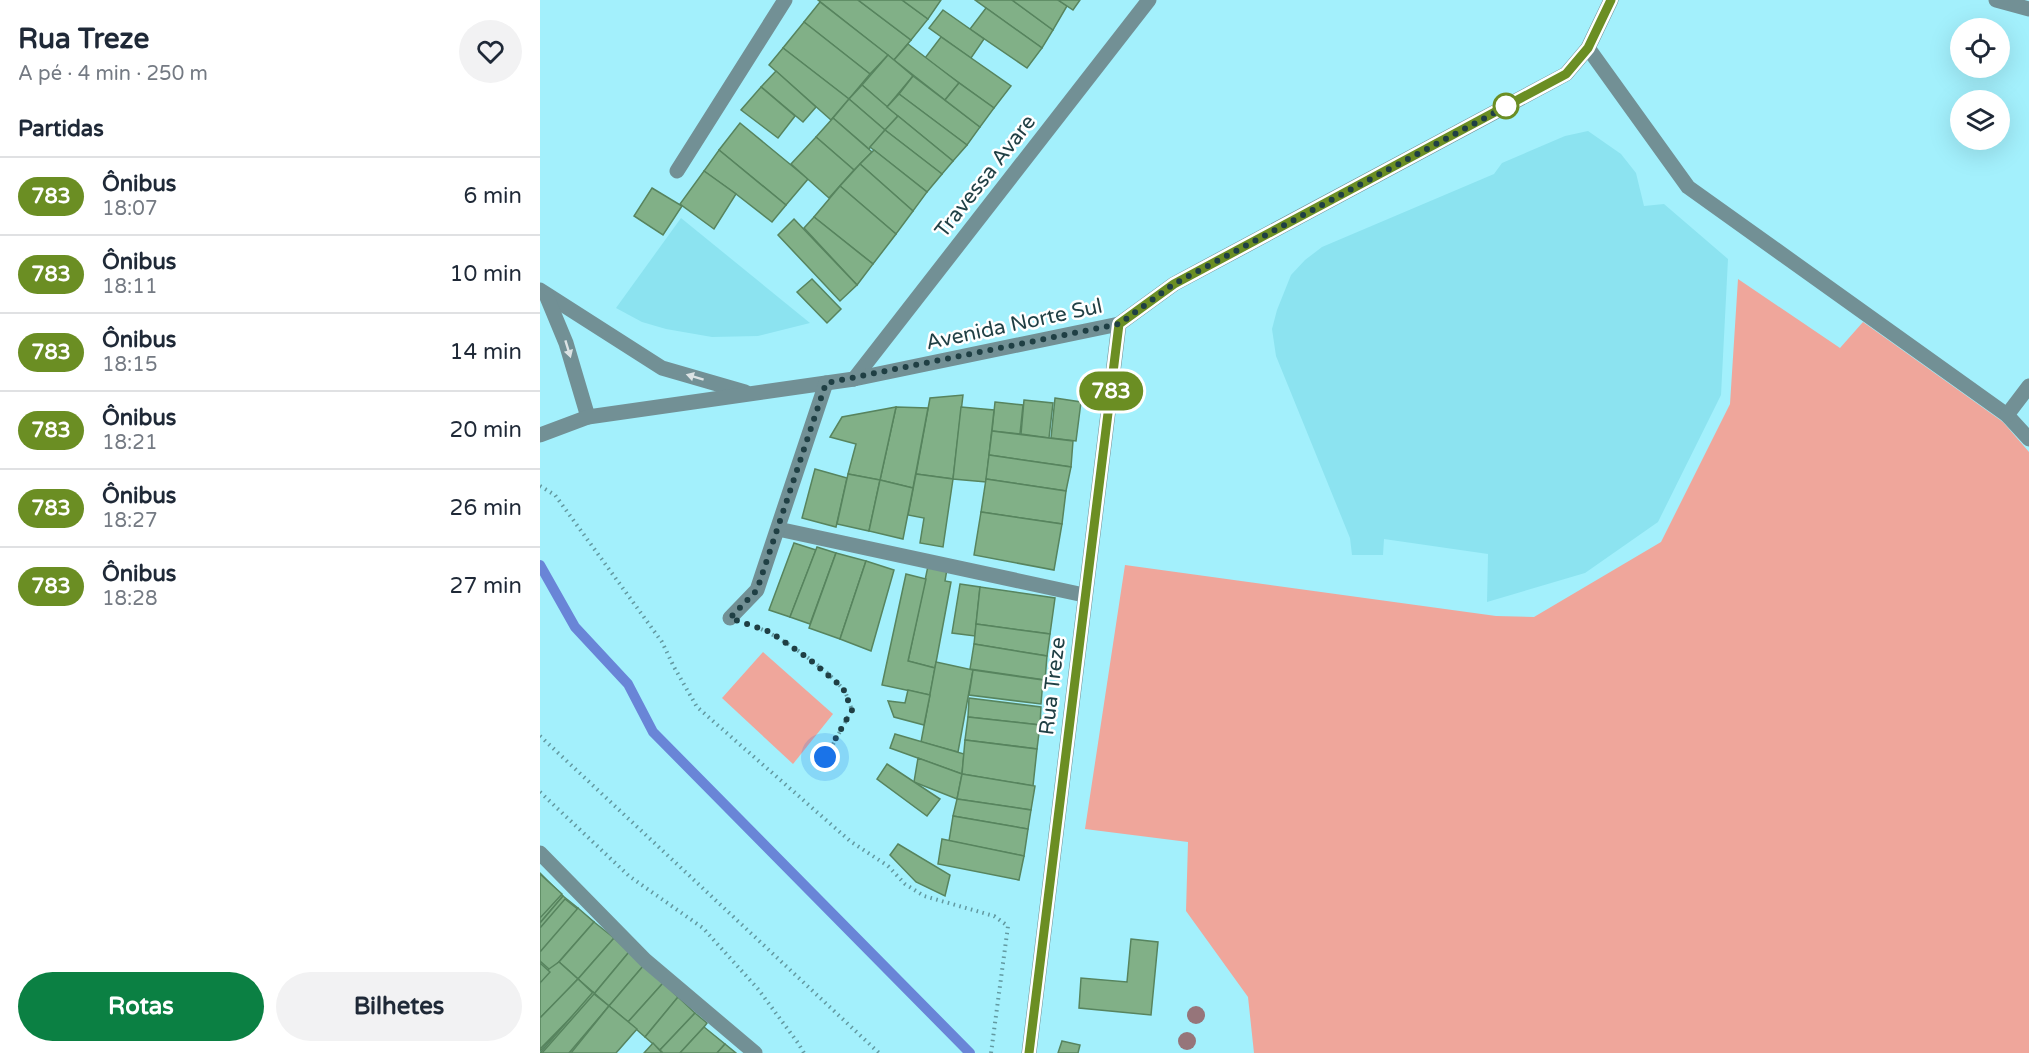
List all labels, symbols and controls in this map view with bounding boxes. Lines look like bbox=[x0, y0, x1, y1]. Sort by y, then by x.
map controls bbox=[1950, 18, 2010, 150]
button: locate bbox=[1950, 18, 2010, 78]
button: heart bbox=[459, 20, 522, 83]
text: Rua Treze bbox=[18, 22, 149, 56]
text: A pé · 4 min · 250 m bbox=[18, 62, 208, 86]
button: layers bbox=[1950, 90, 2010, 150]
unlabelled marker bbox=[1493, 93, 1519, 119]
street label: Travessa Avare bbox=[930, 110, 1041, 243]
text: Partidas bbox=[18, 116, 104, 142]
text: Ônibus bbox=[102, 171, 176, 197]
text: 6 min bbox=[463, 183, 522, 209]
text: 783 bbox=[31, 184, 71, 209]
text: 18:07 bbox=[102, 197, 157, 221]
text: Ônibus bbox=[102, 249, 176, 275]
text: 10 min bbox=[450, 261, 522, 287]
text: 783 bbox=[31, 262, 71, 287]
text: 18:11 bbox=[102, 275, 157, 299]
street label: Avenida Norte Sul bbox=[924, 294, 1105, 355]
text: Ônibus bbox=[102, 327, 176, 353]
text: 14 min bbox=[450, 339, 522, 365]
text: 783 bbox=[31, 340, 71, 365]
one-way arrow bbox=[564, 340, 573, 358]
text: 18:15 bbox=[102, 353, 157, 377]
one-way arrow bbox=[686, 372, 704, 381]
line badge: 783 bbox=[1076, 372, 1146, 410]
text: 783 bbox=[1091, 379, 1131, 404]
text: Ônibus bbox=[102, 405, 176, 431]
text: 20 min bbox=[450, 417, 522, 443]
text: 783 bbox=[31, 418, 71, 443]
text: 18:21 bbox=[102, 431, 157, 455]
text: Ônibus bbox=[102, 483, 176, 509]
text: 26 min bbox=[450, 495, 522, 521]
text: 783 bbox=[31, 496, 71, 521]
text: 18:27 bbox=[102, 509, 157, 533]
text: Ônibus bbox=[102, 561, 176, 587]
text: 27 min bbox=[450, 573, 522, 599]
text: 783 bbox=[31, 574, 71, 599]
text: 18:28 bbox=[102, 587, 157, 611]
street label: Rua Treze bbox=[1034, 636, 1071, 736]
your location bbox=[810, 742, 840, 772]
button: Rotas bbox=[18, 972, 264, 1041]
button: Bilhetes bbox=[276, 972, 522, 1041]

